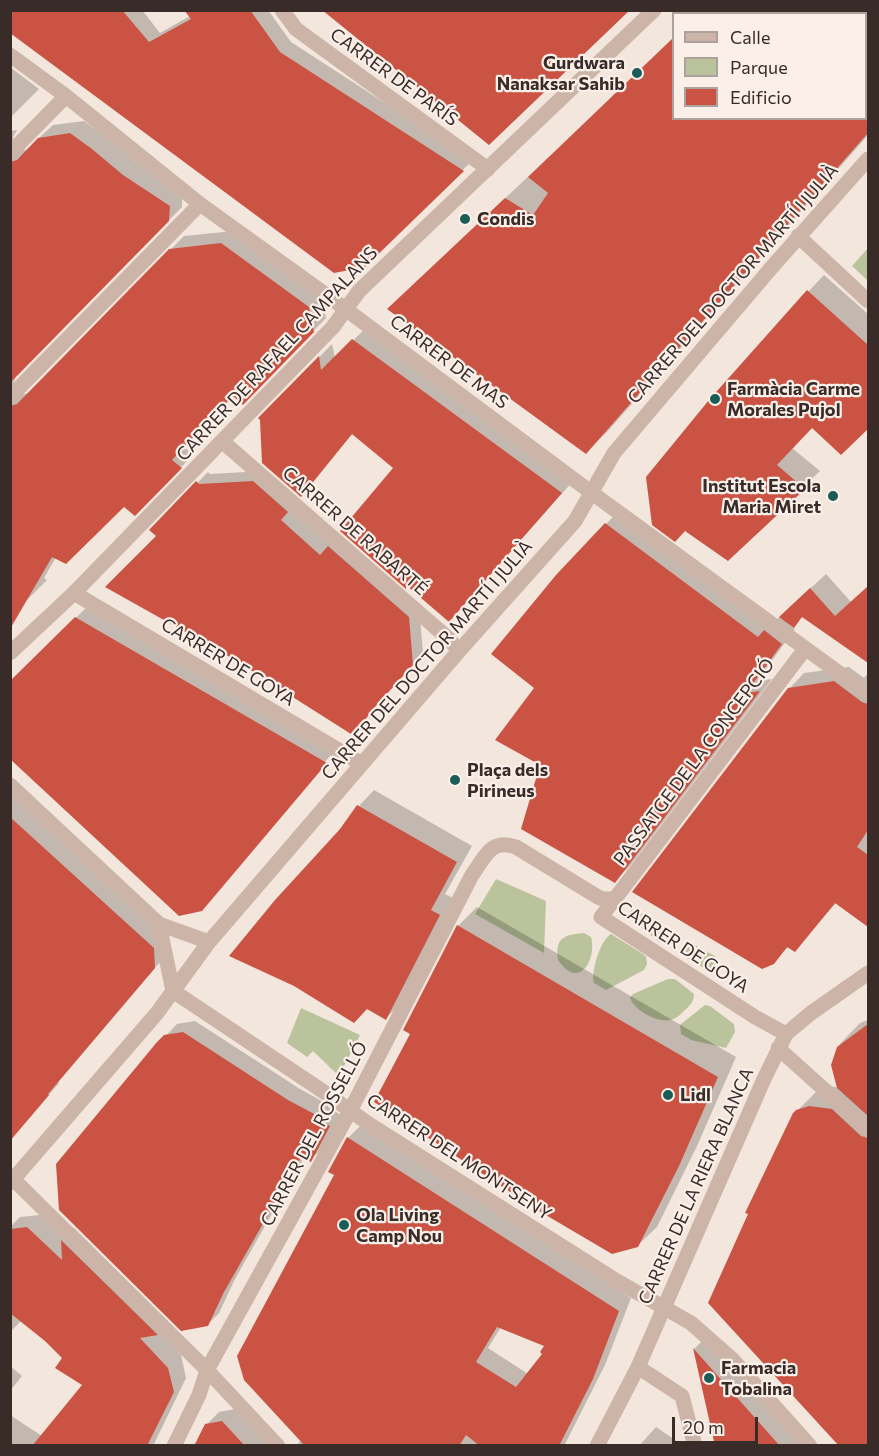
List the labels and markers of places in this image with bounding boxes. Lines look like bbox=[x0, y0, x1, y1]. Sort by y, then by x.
place label: Gurdwara Nanaksar Sahib bbox=[497, 52, 625, 94]
marker: Gurdwara Nanaksar Sahib bbox=[630, 66, 644, 80]
place label: Condis bbox=[477, 208, 534, 230]
marker: Condis bbox=[458, 212, 472, 226]
place label: Farmàcia Carme Morales Pujol bbox=[727, 378, 860, 420]
marker: Farmàcia Carme Morales Pujol bbox=[708, 392, 722, 406]
place label: Institut Escola Maria Miret bbox=[702, 475, 821, 518]
marker: Institut Escola Maria Miret bbox=[826, 489, 840, 503]
place label: Plaça dels Pirineus bbox=[467, 759, 548, 802]
marker: Plaça dels Pirineus bbox=[448, 773, 462, 787]
place label: Lidl bbox=[680, 1084, 711, 1106]
marker: Lidl bbox=[661, 1088, 675, 1102]
place label: Ola Living Camp Nou bbox=[356, 1204, 442, 1246]
marker: Ola Living Camp Nou bbox=[337, 1218, 351, 1232]
place label: Farmacia Tobalina bbox=[721, 1357, 796, 1400]
marker: Farmacia Tobalina bbox=[702, 1371, 716, 1385]

